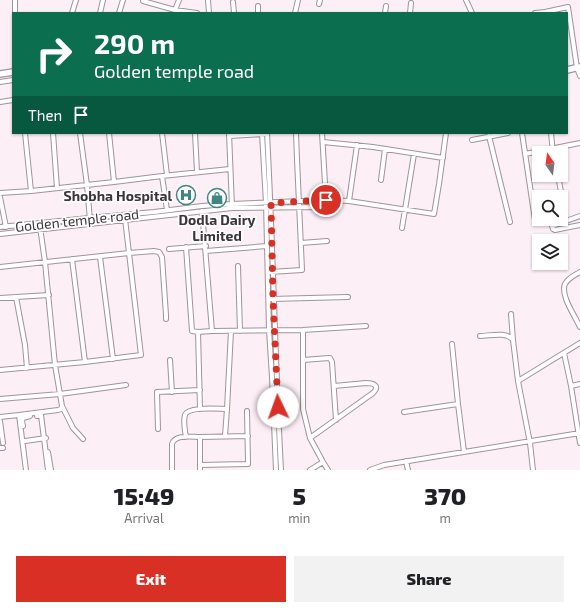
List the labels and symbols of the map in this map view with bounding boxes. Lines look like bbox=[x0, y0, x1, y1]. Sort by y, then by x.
north arrow bbox=[532, 146, 568, 182]
pin bbox=[309, 183, 343, 217]
hospital icon: Shobha Hospital bbox=[175, 184, 197, 206]
place label: Shobha Hospital bbox=[63, 187, 172, 204]
shop icon: Dodla Dairy Limited bbox=[206, 187, 228, 209]
street label: Golden temple road bbox=[14, 205, 140, 235]
place label: Dodla Dairy Limited bbox=[178, 211, 256, 244]
position arrow bbox=[257, 386, 299, 428]

